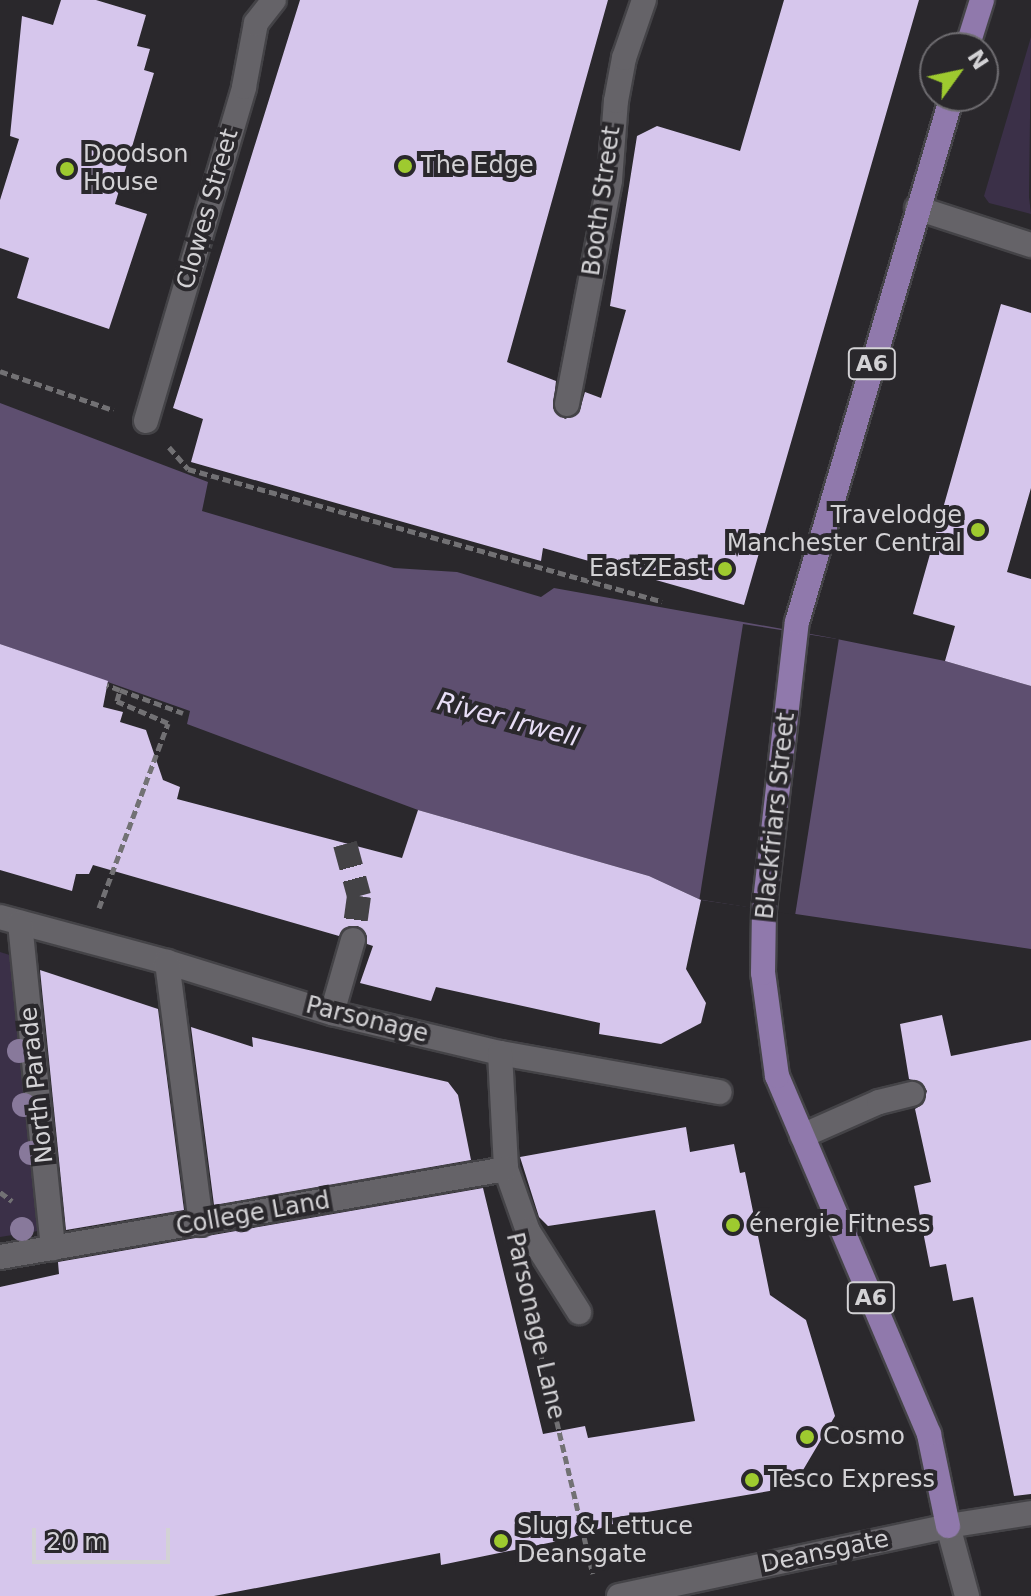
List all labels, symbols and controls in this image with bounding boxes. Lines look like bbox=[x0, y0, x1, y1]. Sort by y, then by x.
north arrow bbox=[919, 32, 999, 112]
text: N bbox=[962, 45, 993, 74]
street label: Booth Street bbox=[577, 124, 627, 278]
street label: Clowes Street bbox=[171, 125, 245, 293]
place label: Doodson House bbox=[83, 141, 188, 197]
place label: The Edge bbox=[421, 152, 534, 180]
marker: The Edge bbox=[396, 157, 414, 175]
marker: Doodson House bbox=[58, 160, 76, 178]
road number: A6 bbox=[846, 346, 898, 382]
place label: Travelodge Manchester Central bbox=[727, 502, 962, 558]
marker: Travelodge Manchester Central bbox=[969, 521, 987, 539]
place label: EastZEast bbox=[589, 555, 709, 583]
marker: EastZEast bbox=[716, 560, 734, 578]
water label: River Irwell bbox=[434, 686, 582, 754]
street label: Blackfriars Street bbox=[751, 711, 801, 921]
street label: Parsonage bbox=[303, 991, 431, 1049]
street label: North Parade bbox=[14, 1005, 60, 1165]
street label: College Land bbox=[174, 1186, 332, 1242]
place label: énergie Fitness bbox=[749, 1211, 931, 1239]
marker: énergie Fitness bbox=[724, 1216, 742, 1234]
street label: Parsonage Lane bbox=[500, 1230, 570, 1422]
road number: A6 bbox=[845, 1280, 897, 1316]
place label: Cosmo bbox=[823, 1423, 905, 1451]
marker: Cosmo bbox=[798, 1428, 816, 1446]
place label: Tesco Express bbox=[768, 1466, 935, 1494]
marker: Tesco Express bbox=[743, 1471, 761, 1489]
scale bar bbox=[36, 1512, 174, 1562]
place label: Slug & Lettuce Deansgate bbox=[517, 1513, 693, 1569]
street label: Deansgate bbox=[759, 1524, 891, 1580]
text: 20 m bbox=[46, 1528, 108, 1556]
marker: Slug & Lettuce Deansgate bbox=[492, 1532, 510, 1550]

